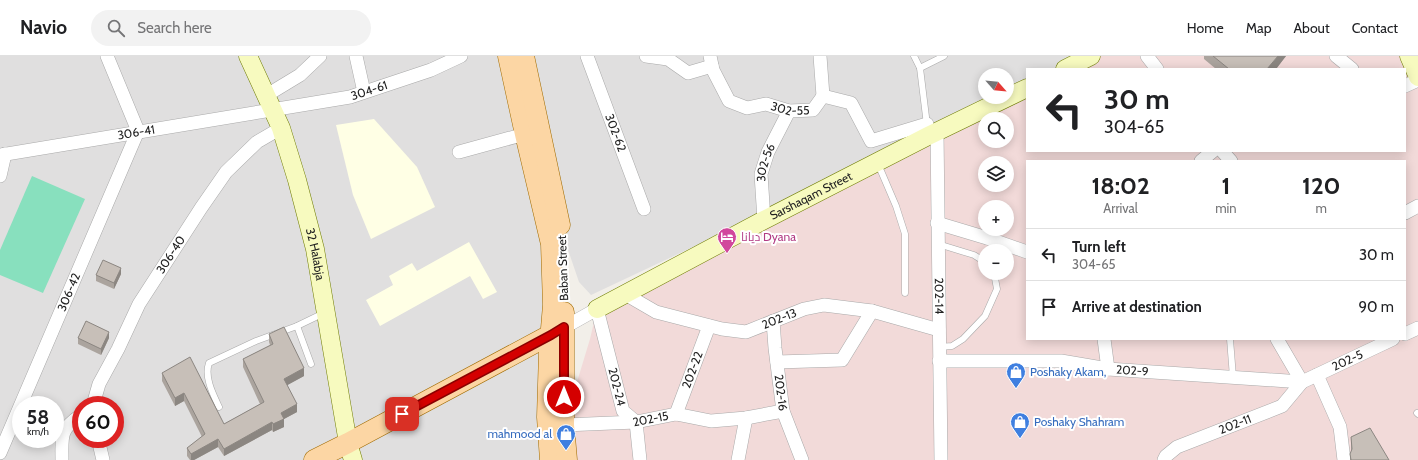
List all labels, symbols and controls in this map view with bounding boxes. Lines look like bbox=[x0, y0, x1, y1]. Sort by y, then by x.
search box bbox=[91, 10, 371, 46]
text: Navio bbox=[20, 16, 67, 39]
icon: search bbox=[105, 17, 127, 39]
text: Search here bbox=[137, 19, 212, 37]
text: Home bbox=[1187, 19, 1224, 37]
text: Map bbox=[1246, 19, 1271, 37]
text: About bbox=[1293, 19, 1330, 37]
text: Contact bbox=[1352, 19, 1398, 37]
north arrow bbox=[978, 68, 1014, 104]
map controls bbox=[978, 68, 1014, 280]
street label: 304-61 bbox=[349, 77, 389, 103]
text: 30 m bbox=[1104, 82, 1170, 116]
icon: left bbox=[1038, 84, 1090, 136]
street label: 302-55 bbox=[769, 98, 810, 118]
street label: 302-62 bbox=[602, 112, 630, 154]
button: search bbox=[978, 112, 1014, 148]
text: 304-65 bbox=[1104, 116, 1164, 138]
street label: 306-41 bbox=[116, 121, 156, 142]
street label: 302-56 bbox=[753, 141, 778, 182]
button: layers bbox=[978, 156, 1014, 192]
street label: Sarshaqam Street bbox=[767, 168, 854, 223]
text: 18:02 bbox=[1091, 171, 1150, 200]
text: 1 bbox=[1221, 171, 1230, 200]
text: 120 bbox=[1302, 171, 1341, 200]
button: + bbox=[978, 200, 1014, 236]
text: Arrival bbox=[1103, 200, 1138, 216]
text: min bbox=[1215, 200, 1237, 216]
text: m bbox=[1316, 200, 1327, 216]
street label: 32 Halabja bbox=[303, 226, 328, 282]
hotel icon: دیانا Dyana bbox=[716, 226, 738, 254]
place label: دیانا Dyana bbox=[741, 229, 796, 244]
street label: 306-40 bbox=[153, 233, 188, 276]
street label: Baban Street bbox=[554, 235, 571, 301]
text: Turn left bbox=[1072, 238, 1126, 256]
button: − bbox=[978, 244, 1014, 280]
icon: left bbox=[1038, 244, 1060, 266]
text: 30 m bbox=[1359, 246, 1394, 264]
text: 304-65 bbox=[1072, 256, 1116, 272]
street label: 306-42 bbox=[54, 271, 83, 313]
street label: 202-14 bbox=[932, 278, 947, 314]
icon: arrive bbox=[1038, 296, 1060, 318]
text: Arrive at destination bbox=[1072, 298, 1202, 316]
text: 90 m bbox=[1358, 298, 1394, 316]
street label: 202-13 bbox=[760, 305, 799, 332]
street label: 202-5 bbox=[1329, 346, 1365, 374]
street label: 202-22 bbox=[678, 349, 706, 390]
shop icon: Poshaky Akam, bbox=[1005, 361, 1027, 389]
street label: 202-9 bbox=[1115, 362, 1149, 379]
place label: Poshaky Akam, bbox=[1030, 364, 1106, 379]
street label: 202-24 bbox=[605, 366, 629, 407]
street label: 202-16 bbox=[771, 373, 791, 412]
position arrow bbox=[543, 376, 585, 418]
speed limit sign: 60 bbox=[72, 396, 124, 448]
pin bbox=[385, 397, 419, 431]
icon: arrive bbox=[391, 403, 413, 425]
text: 58 bbox=[27, 405, 49, 429]
street label: 202-15 bbox=[631, 408, 670, 429]
shop icon: Poshaky Shahram bbox=[1009, 411, 1031, 439]
street label: 202-11 bbox=[1216, 411, 1253, 437]
place label: Poshaky Shahram bbox=[1034, 414, 1124, 429]
shop icon: mahmood al bbox=[555, 423, 577, 451]
text: km/h bbox=[27, 425, 49, 438]
place label: mahmood al bbox=[488, 426, 552, 441]

